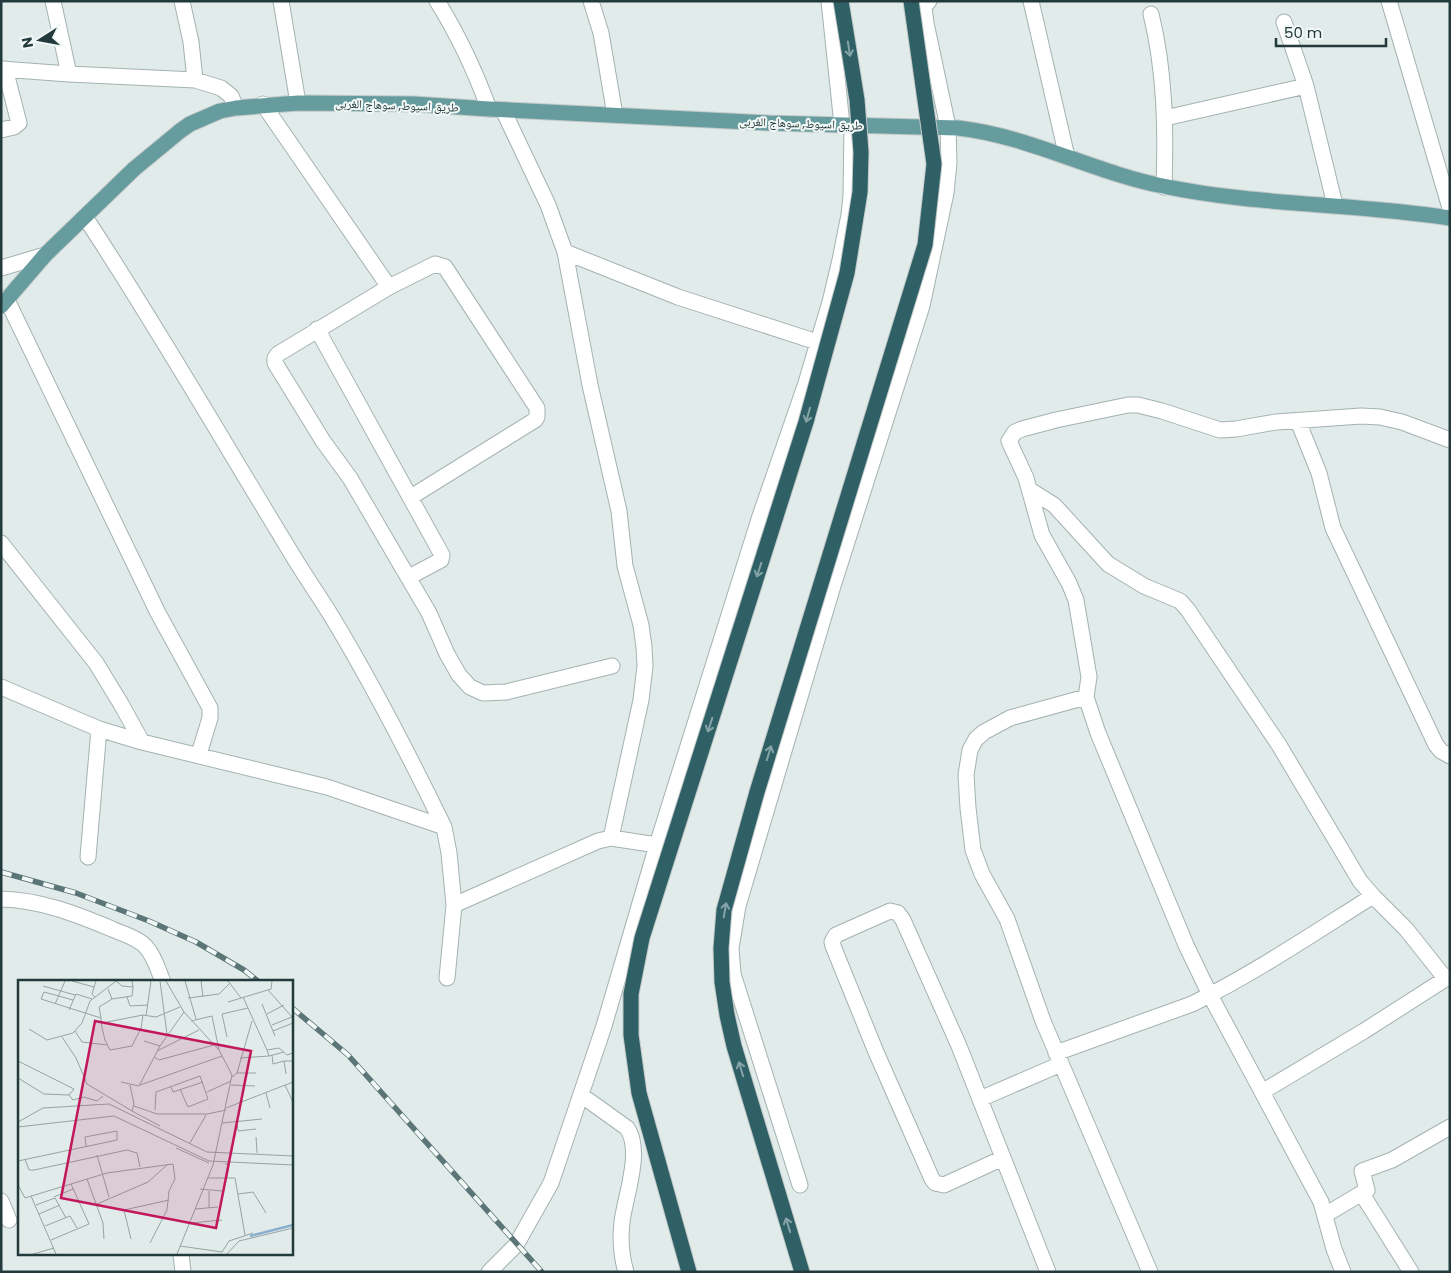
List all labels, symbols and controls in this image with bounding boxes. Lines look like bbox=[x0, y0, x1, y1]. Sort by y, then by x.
north arrow bbox=[15, 15, 65, 65]
scale bar bbox=[1276, 15, 1386, 47]
text: 50 m bbox=[1284, 22, 1322, 43]
text: N bbox=[16, 35, 38, 50]
one-way arrow bbox=[844, 41, 854, 57]
street label: طريق اسيوط, سوهاج الغربى bbox=[335, 94, 459, 116]
street label: طريق اسيوط, سوهاج الغربى bbox=[739, 112, 863, 134]
one-way arrow bbox=[803, 406, 812, 422]
one-way arrow bbox=[754, 561, 764, 577]
one-way arrow bbox=[705, 716, 715, 732]
one-way arrow bbox=[765, 746, 774, 762]
one-way arrow bbox=[720, 902, 730, 918]
inset map bbox=[18, 980, 292, 1256]
one-way arrow bbox=[736, 1062, 746, 1078]
one-way arrow bbox=[783, 1217, 793, 1233]

